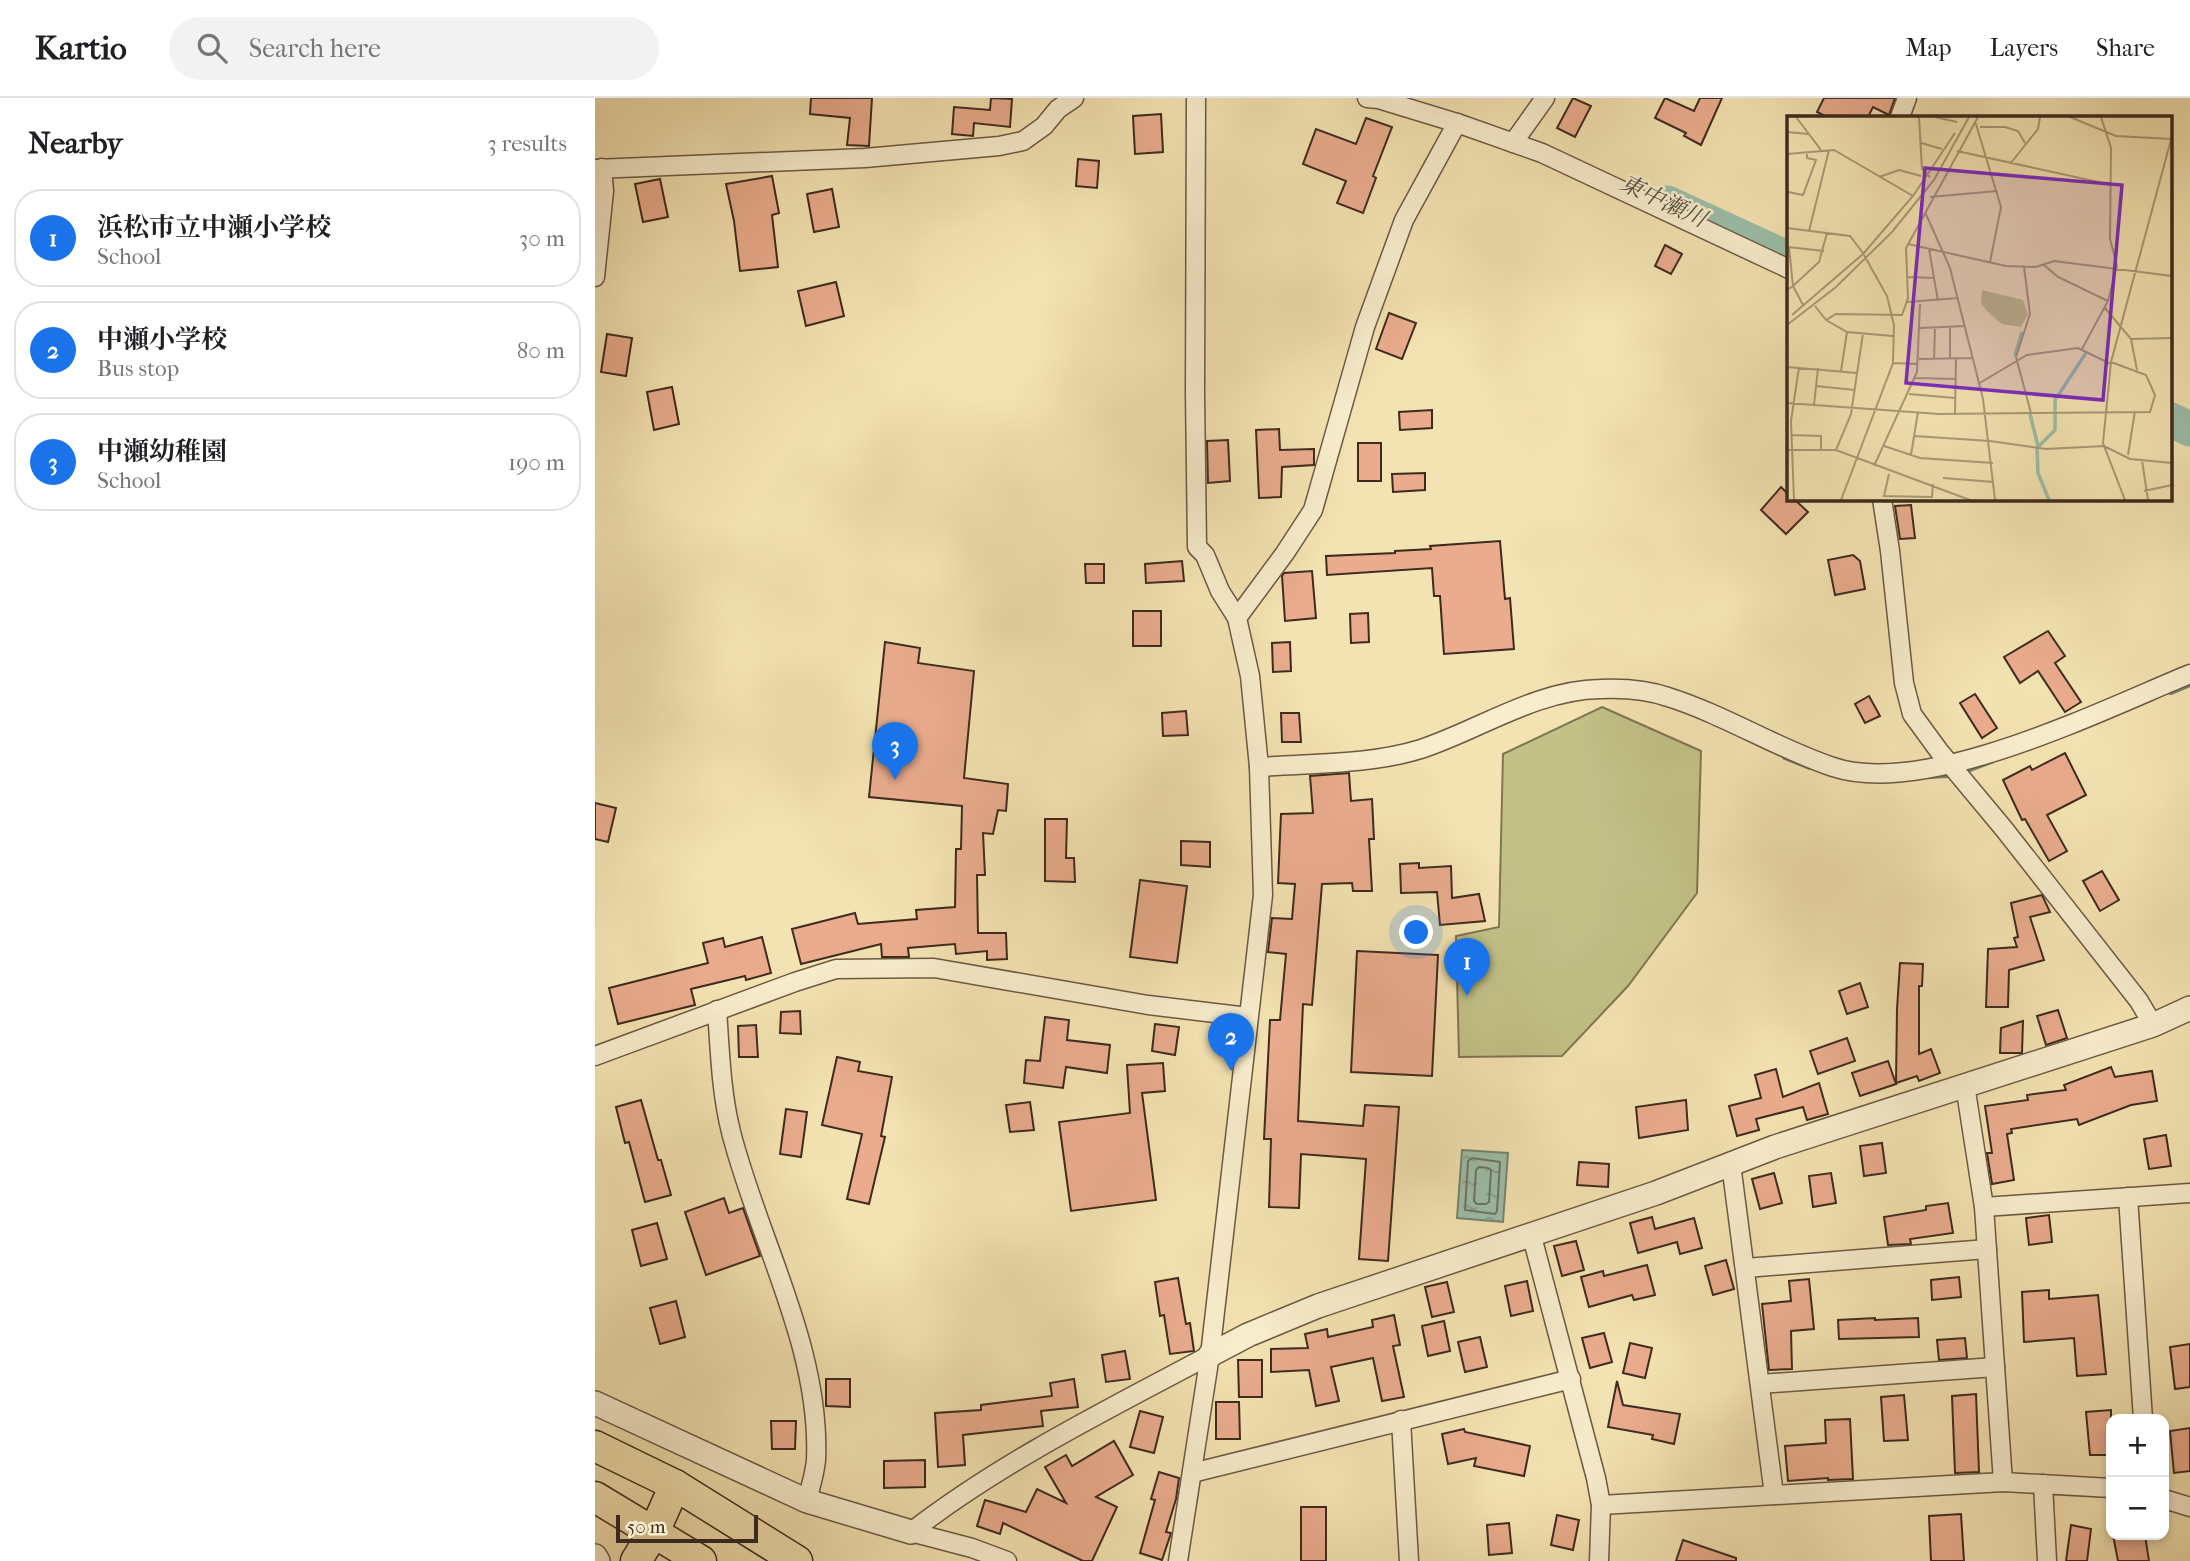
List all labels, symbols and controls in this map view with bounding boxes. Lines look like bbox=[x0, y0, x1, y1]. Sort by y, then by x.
search box bbox=[169, 17, 659, 80]
text: Kartio bbox=[35, 29, 127, 68]
icon: search bbox=[193, 29, 231, 67]
text: Search here bbox=[249, 33, 381, 64]
text: Map bbox=[1906, 34, 1952, 62]
text: Layers bbox=[1990, 34, 2058, 62]
text: Share bbox=[2096, 34, 2155, 62]
inset map bbox=[1787, 116, 2172, 500]
text: Nearby bbox=[28, 126, 123, 161]
text: 3 results bbox=[487, 130, 567, 157]
water label: 東中瀬川 bbox=[1616, 169, 1713, 234]
text: 浜松市立中瀬小学校 bbox=[97, 212, 331, 243]
text: 1 bbox=[49, 225, 57, 252]
text: 30 m bbox=[519, 225, 565, 252]
text: School bbox=[97, 243, 161, 270]
text: 中瀬小学校 bbox=[97, 324, 227, 355]
text: 2 bbox=[47, 337, 59, 364]
text: 80 m bbox=[517, 337, 565, 364]
text: Bus stop bbox=[97, 355, 179, 382]
text: 中瀬幼稚園 bbox=[97, 436, 227, 467]
text: 3 bbox=[48, 449, 58, 476]
text: 190 m bbox=[508, 449, 565, 476]
text: School bbox=[97, 467, 161, 494]
pin: 3 bbox=[872, 722, 918, 780]
your location bbox=[1399, 915, 1433, 949]
pin: 1 bbox=[1444, 938, 1490, 996]
pin: 2 bbox=[1208, 1013, 1254, 1071]
map controls bbox=[2106, 1414, 2169, 1540]
button: + bbox=[2106, 1414, 2169, 1477]
button: − bbox=[2106, 1477, 2169, 1540]
scale bar bbox=[616, 1512, 758, 1544]
text: 50 m bbox=[627, 1516, 666, 1538]

